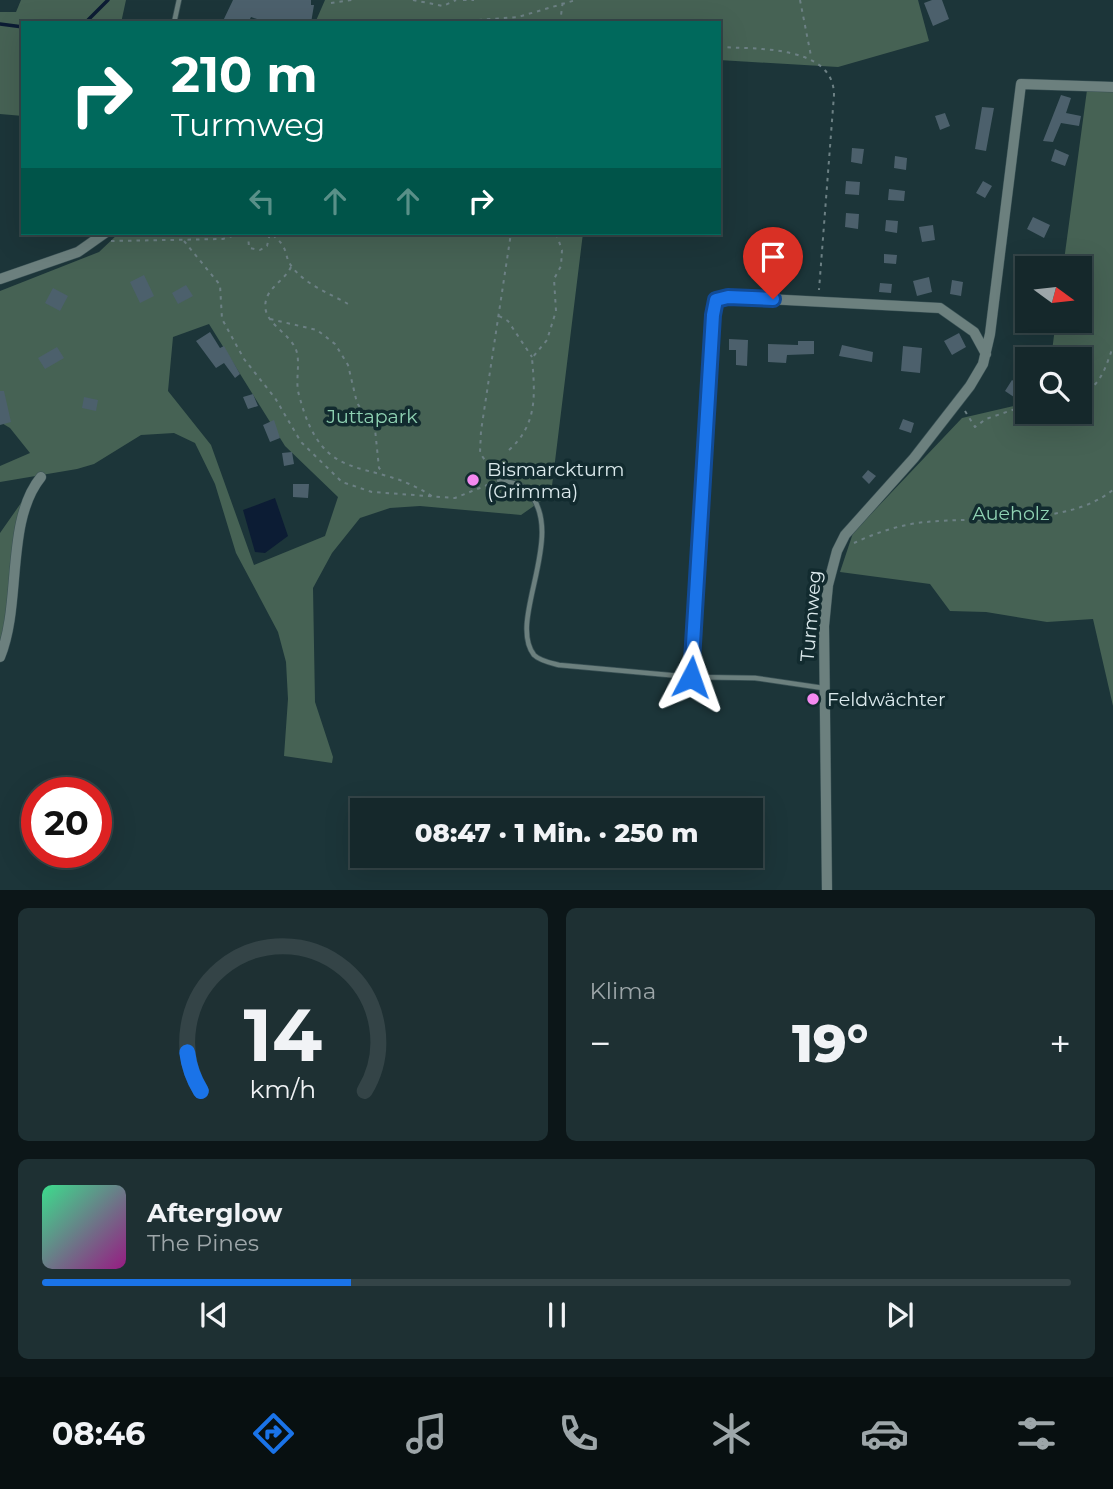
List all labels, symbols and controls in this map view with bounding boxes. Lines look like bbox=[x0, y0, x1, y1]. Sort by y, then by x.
text: 210 m bbox=[171, 45, 318, 104]
icon: right bbox=[56, 49, 147, 140]
text: Turmweg bbox=[171, 105, 326, 144]
icon: left bbox=[243, 182, 281, 220]
icon: ahead bbox=[316, 182, 354, 220]
icon: ahead bbox=[389, 182, 427, 220]
icon: right bbox=[462, 182, 500, 220]
pin bbox=[743, 227, 803, 299]
icon: arrive bbox=[754, 238, 792, 276]
north arrow bbox=[1015, 256, 1092, 332]
map controls bbox=[1015, 256, 1092, 424]
button: search bbox=[1015, 347, 1092, 424]
park label: Juttapark bbox=[325, 405, 418, 428]
place label: Bismarckturm (Grimma) bbox=[487, 458, 624, 503]
marker: Bismarckturm (Grimma) bbox=[465, 472, 481, 488]
park label: Aueholz bbox=[972, 502, 1050, 525]
street label: Turmweg bbox=[796, 569, 826, 663]
position arrow bbox=[654, 640, 728, 714]
place label: Feldwächter bbox=[827, 688, 946, 711]
marker: Feldwächter bbox=[805, 691, 821, 707]
speed limit sign: 20 bbox=[21, 777, 112, 868]
text: 08:47 · 1 Min. · 250 m bbox=[415, 817, 698, 849]
text: Klima bbox=[590, 977, 656, 1005]
text: 14 bbox=[243, 991, 322, 1079]
text: 19° bbox=[792, 1012, 869, 1075]
text: − bbox=[590, 1020, 611, 1067]
text: + bbox=[1049, 1020, 1071, 1067]
text: km/h bbox=[249, 1073, 316, 1103]
text: Afterglow bbox=[147, 1197, 282, 1229]
text: The Pines bbox=[147, 1229, 259, 1257]
icon: previous bbox=[195, 1296, 233, 1334]
icon: pause bbox=[538, 1296, 576, 1334]
icon: next bbox=[881, 1296, 919, 1334]
icon: directions bbox=[249, 1409, 298, 1458]
icon: music bbox=[402, 1409, 451, 1458]
icon: phone bbox=[554, 1409, 603, 1458]
icon: climate bbox=[707, 1409, 756, 1458]
icon: car bbox=[860, 1409, 909, 1458]
icon: filters bbox=[1012, 1409, 1061, 1458]
text: 08:46 bbox=[52, 1414, 145, 1453]

